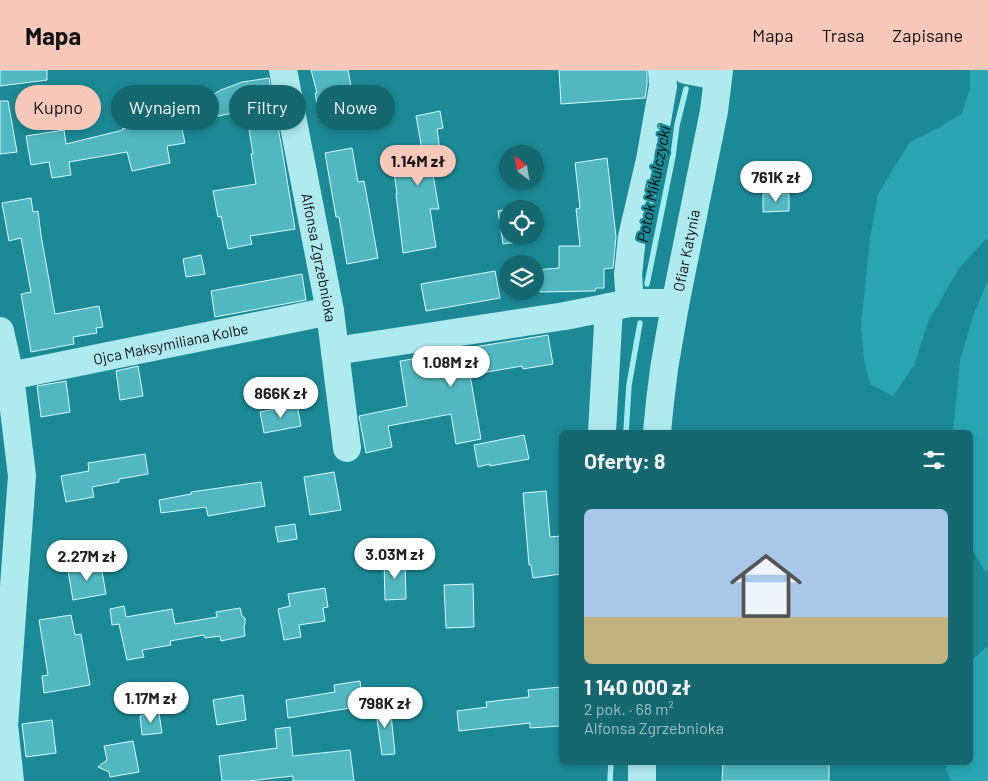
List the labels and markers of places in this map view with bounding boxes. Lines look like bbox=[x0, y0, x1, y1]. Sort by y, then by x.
pin: 1.14M zł bbox=[366, 144, 470, 187]
pin: 761K zł bbox=[730, 160, 822, 203]
pin: 1.08M zł bbox=[399, 346, 503, 388]
pin: 866K zł bbox=[235, 376, 327, 419]
pin: 3.03M zł bbox=[343, 538, 447, 580]
pin: 2.27M zł bbox=[35, 540, 139, 582]
pin: 1.17M zł bbox=[99, 682, 203, 724]
pin: 798K zł bbox=[339, 686, 431, 729]

